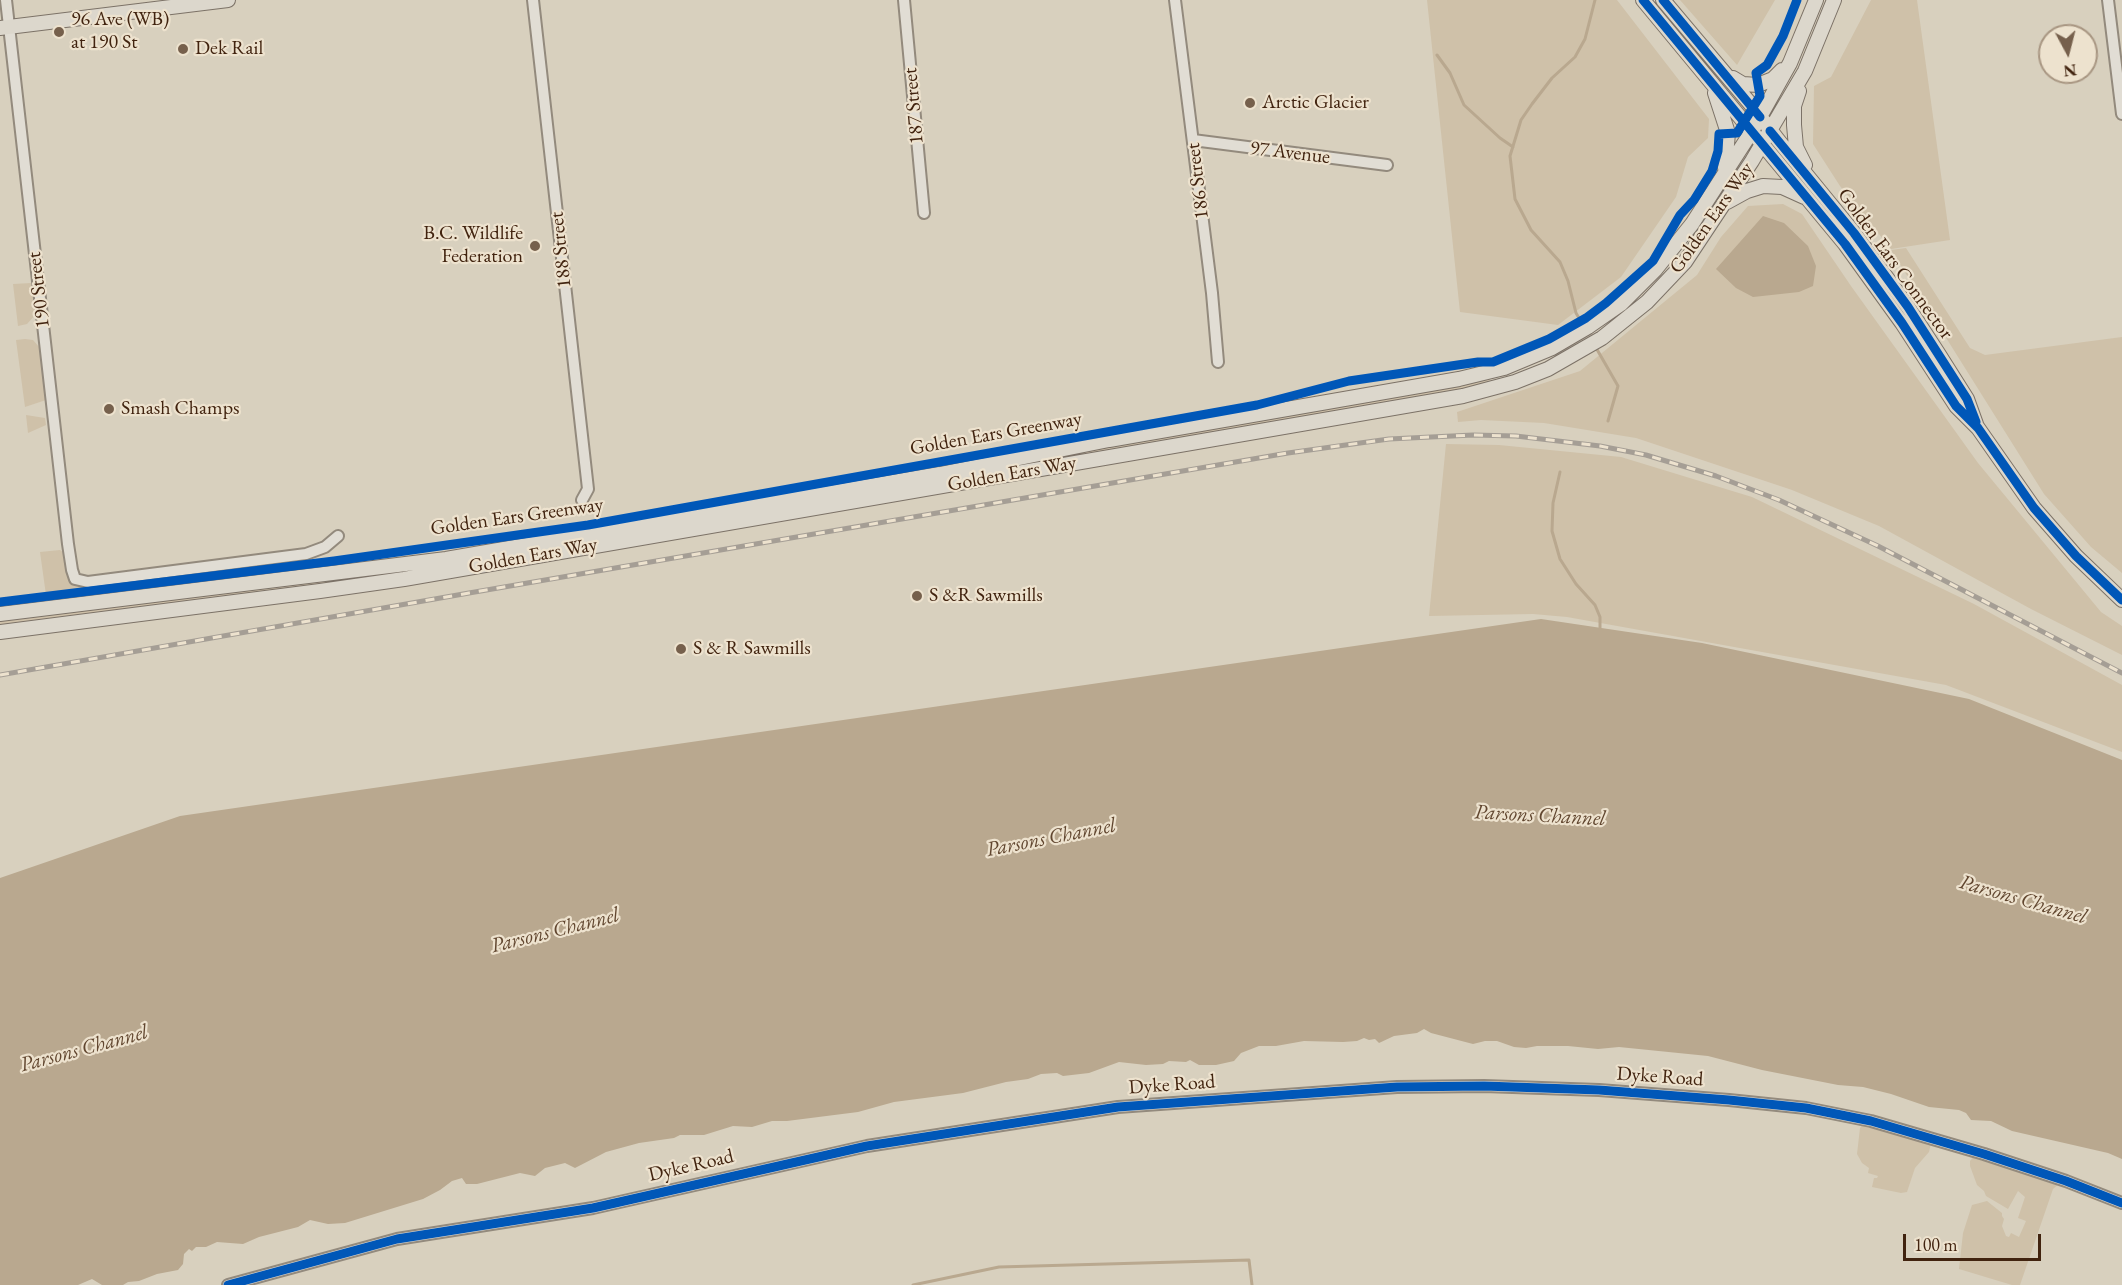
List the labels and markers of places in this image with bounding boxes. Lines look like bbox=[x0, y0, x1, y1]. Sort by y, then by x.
place label: 96 Ave (WB) at 190 St bbox=[71, 8, 169, 55]
marker: 96 Ave (WB) at 190 St bbox=[52, 25, 66, 39]
place label: Dek Rail bbox=[195, 37, 263, 61]
marker: Dek Rail bbox=[176, 42, 190, 56]
place label: Arctic Glacier bbox=[1262, 91, 1369, 115]
marker: Arctic Glacier bbox=[1243, 96, 1257, 110]
place label: B.C. Wildlife Federation bbox=[423, 222, 523, 269]
marker: B.C. Wildlife Federation bbox=[528, 239, 542, 253]
place label: Smash Champs bbox=[121, 397, 239, 421]
marker: Smash Champs bbox=[102, 402, 116, 416]
place label: S &R Sawmills bbox=[929, 584, 1043, 608]
marker: S &R Sawmills bbox=[910, 589, 924, 603]
place label: S & R Sawmills bbox=[693, 637, 811, 661]
marker: S & R Sawmills bbox=[674, 642, 688, 656]

